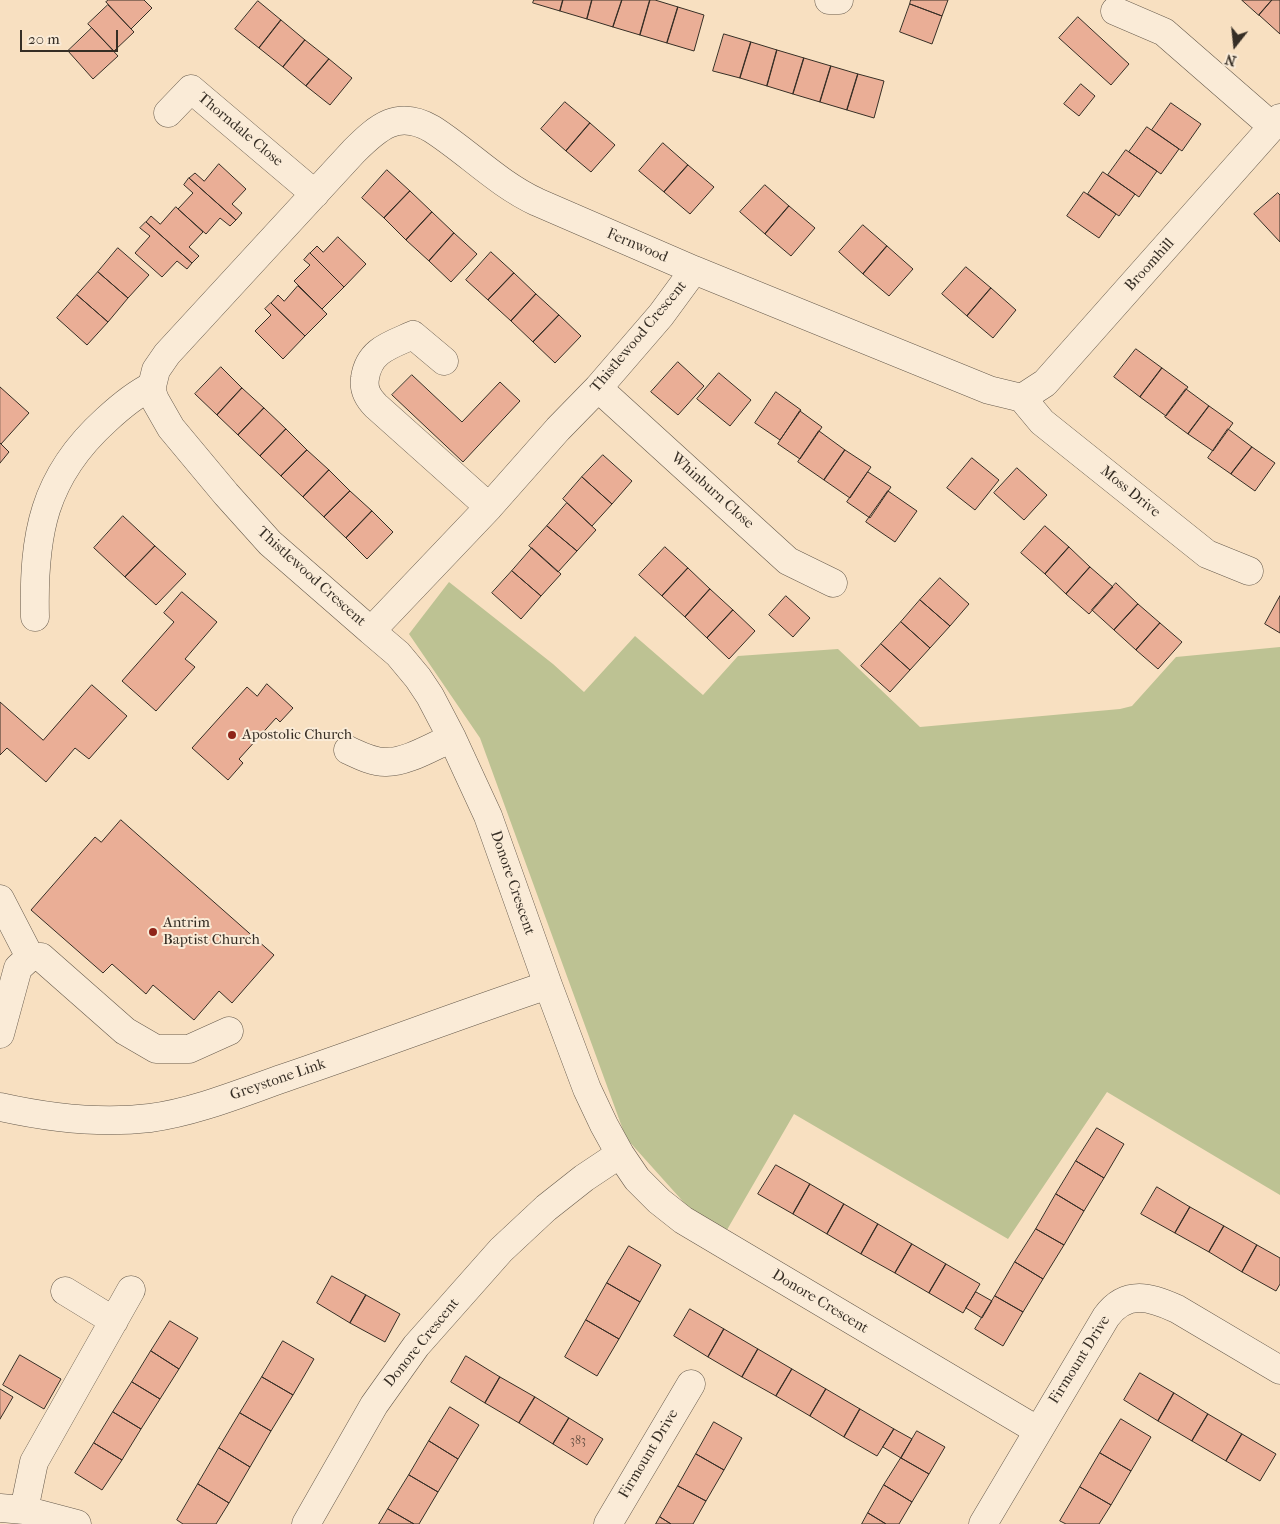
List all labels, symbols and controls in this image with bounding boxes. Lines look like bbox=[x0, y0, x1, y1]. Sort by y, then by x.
scale bar bbox=[22, 20, 120, 52]
north arrow bbox=[1210, 20, 1260, 70]
text: 20 m bbox=[28, 30, 60, 48]
text: N bbox=[1223, 50, 1238, 70]
street label: Thorndale Close bbox=[194, 89, 286, 171]
street label: Fernwood bbox=[604, 225, 670, 267]
street label: Broomhill bbox=[1122, 235, 1178, 295]
street label: Thistlewood Crescent bbox=[587, 278, 691, 396]
street label: Whinburn Close bbox=[667, 449, 757, 533]
street label: Moss Drive bbox=[1096, 462, 1164, 522]
street label: Thistlewood Crescent bbox=[253, 523, 369, 631]
place label: Apostolic Church bbox=[242, 726, 352, 744]
marker: Apostolic Church bbox=[226, 729, 238, 741]
street label: Donore Crescent bbox=[486, 828, 538, 938]
place label: Antrim Baptist Church bbox=[163, 914, 260, 949]
marker: Antrim Baptist Church bbox=[147, 926, 159, 938]
street label: Greystone Link bbox=[228, 1055, 328, 1105]
street label: Donore Crescent bbox=[769, 1266, 871, 1338]
street label: Donore Crescent bbox=[381, 1295, 463, 1391]
street label: Firmount Drive bbox=[1046, 1312, 1114, 1408]
street label: Firmount Drive bbox=[615, 1406, 683, 1502]
house number: 383 bbox=[570, 1434, 586, 1448]

